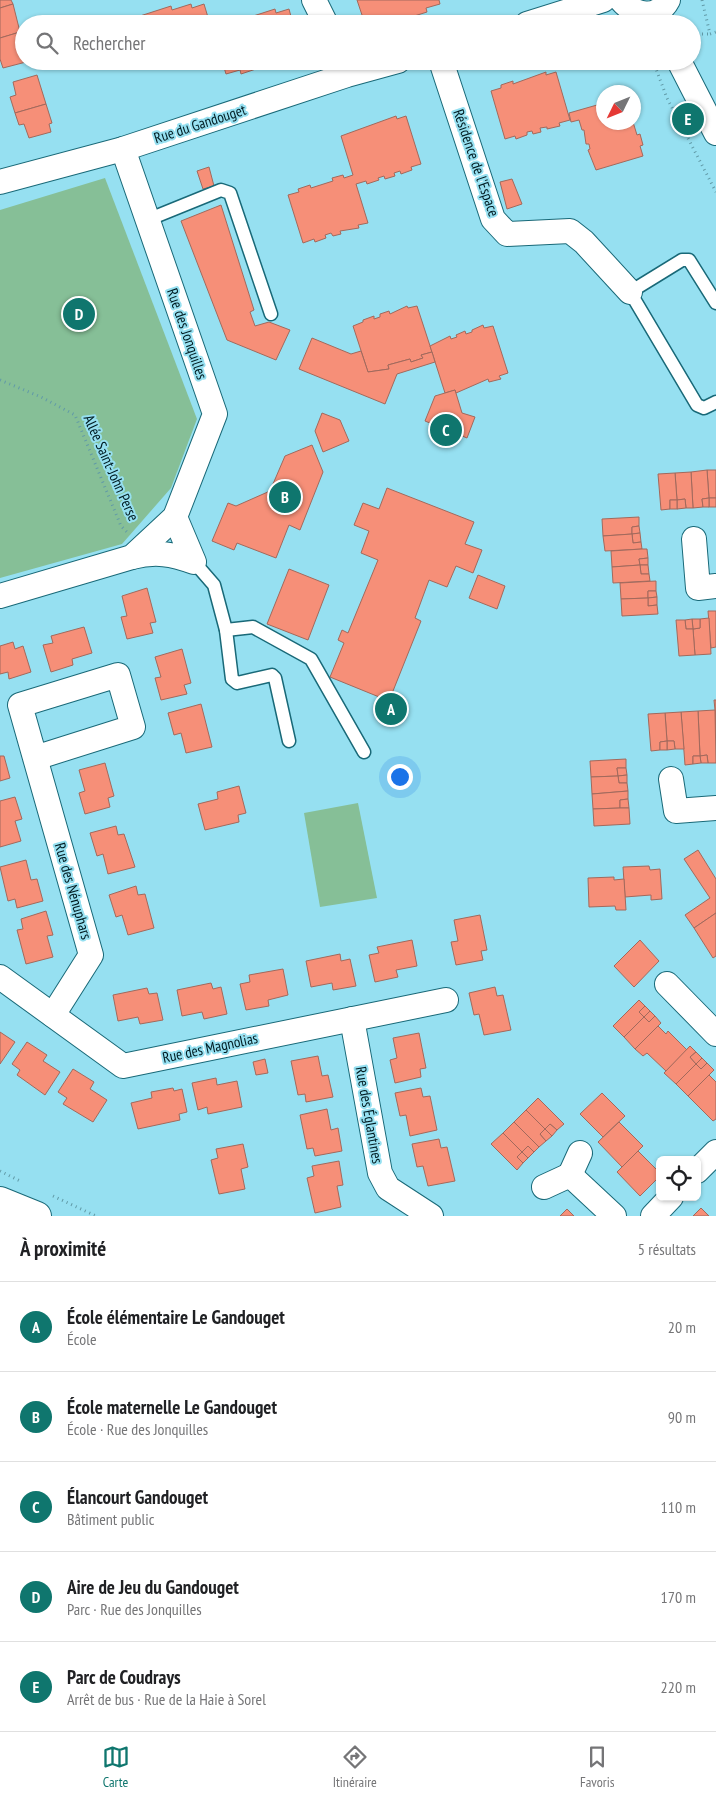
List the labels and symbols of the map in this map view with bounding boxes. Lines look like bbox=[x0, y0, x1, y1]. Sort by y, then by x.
north arrow bbox=[596, 85, 641, 130]
street label: Rue du Gandouget bbox=[151, 100, 248, 147]
pin: E bbox=[672, 100, 704, 138]
street label: Résidence de l'Espace bbox=[449, 107, 504, 219]
street label: Rue des Jonquilles bbox=[163, 286, 212, 382]
pin: D bbox=[63, 295, 95, 333]
pin: C bbox=[430, 411, 462, 449]
street label: Allée Saint-John Perse bbox=[80, 412, 143, 524]
pin: B bbox=[269, 478, 301, 516]
pin: A bbox=[375, 690, 407, 728]
your location bbox=[387, 764, 413, 790]
street label: Rue des Nénuphars bbox=[51, 840, 96, 941]
street label: Rue des Magnolias bbox=[161, 1028, 259, 1067]
street label: Rue des Églantines bbox=[352, 1065, 387, 1165]

